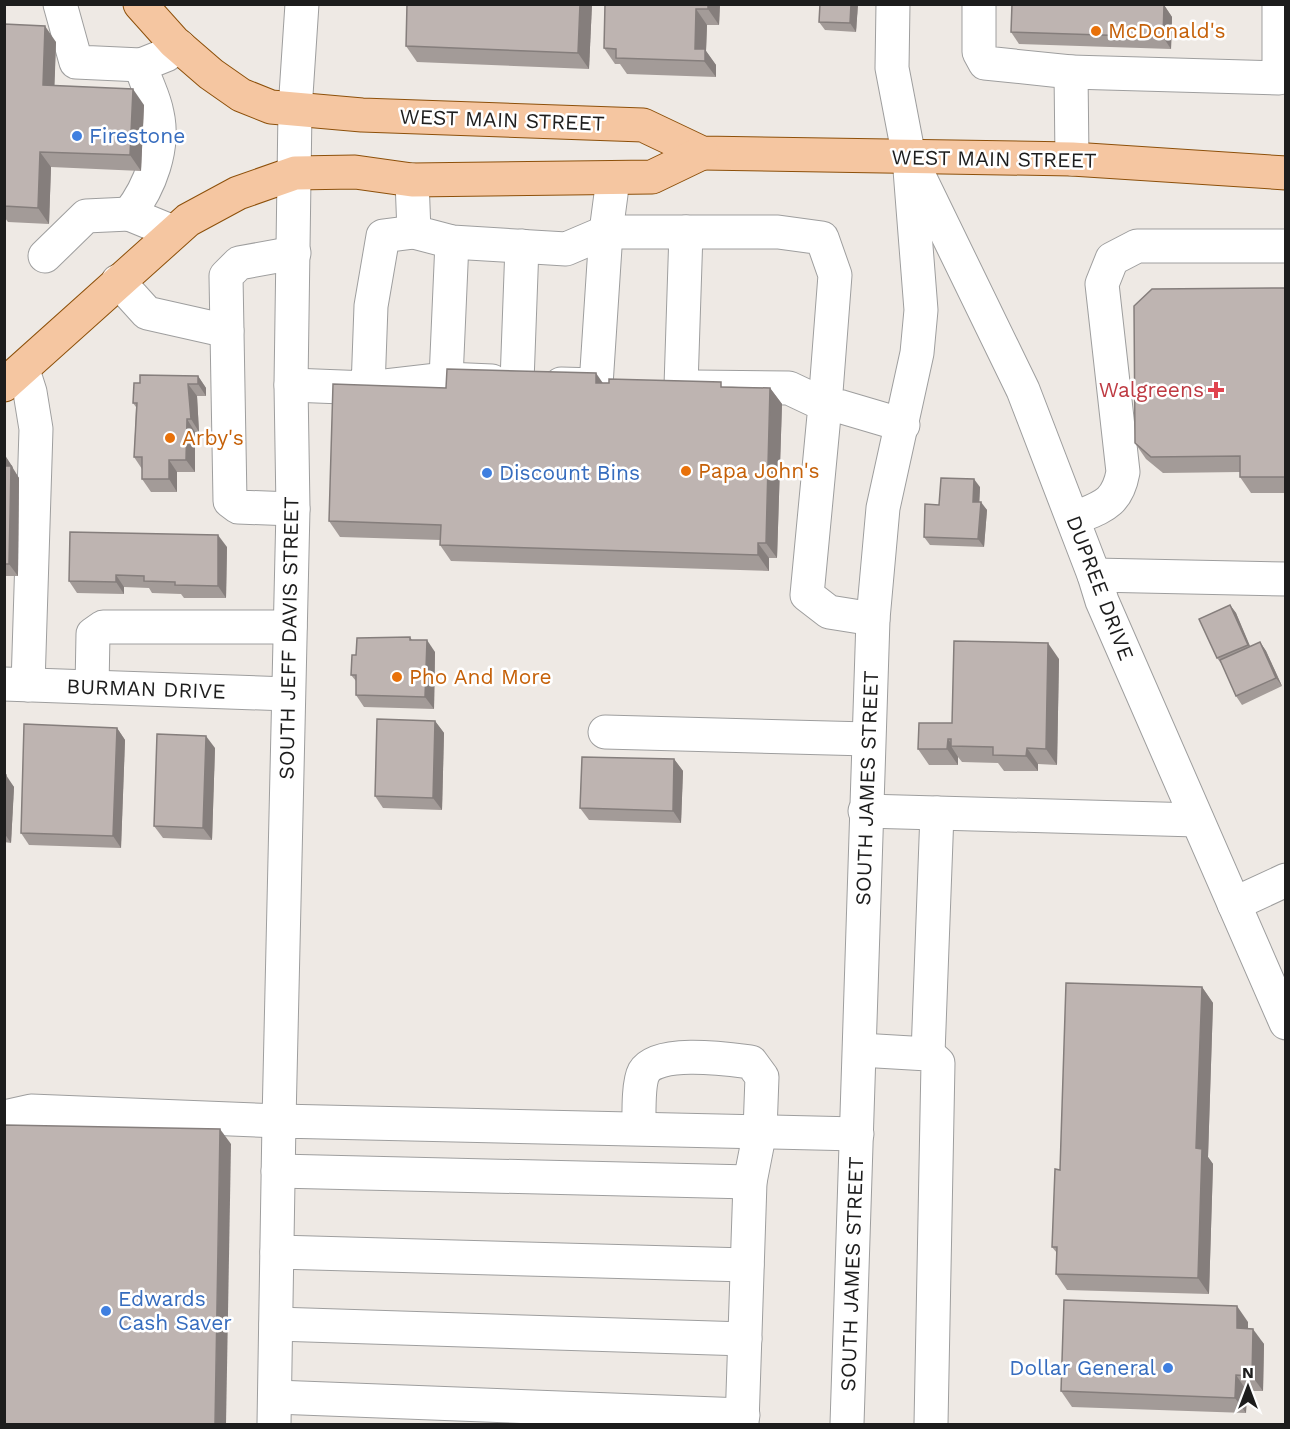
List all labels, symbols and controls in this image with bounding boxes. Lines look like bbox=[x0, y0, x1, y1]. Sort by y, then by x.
place label: McDonald's bbox=[1108, 18, 1225, 43]
marker: McDonald's bbox=[1089, 24, 1103, 38]
street label: WEST MAIN STREET bbox=[399, 103, 605, 136]
place label: Firestone bbox=[89, 123, 185, 148]
marker: Firestone bbox=[70, 129, 84, 143]
street label: WEST MAIN STREET bbox=[891, 144, 1097, 173]
place label: Walgreens bbox=[1099, 377, 1204, 402]
marker: Walgreens bbox=[1209, 383, 1223, 397]
place label: Arby's bbox=[182, 425, 244, 450]
marker: Arby's bbox=[163, 431, 177, 445]
place label: Papa John's bbox=[698, 458, 819, 483]
place label: Discount Bins bbox=[499, 460, 640, 485]
marker: Papa John's bbox=[679, 464, 693, 478]
marker: Discount Bins bbox=[480, 466, 494, 480]
street label: SOUTH JEFF DAVIS STREET bbox=[274, 496, 303, 780]
street label: DUPREE DRIVE bbox=[1061, 512, 1140, 664]
place label: Pho And More bbox=[409, 664, 552, 689]
marker: Pho And More bbox=[390, 670, 404, 684]
street label: SOUTH JAMES STREET bbox=[850, 670, 883, 906]
street label: BURMAN DRIVE bbox=[66, 673, 226, 704]
street label: SOUTH JAMES STREET bbox=[835, 1156, 868, 1392]
place label: Edwards Cash Saver bbox=[118, 1286, 232, 1335]
marker: Edwards Cash Saver bbox=[99, 1304, 113, 1318]
place label: Dollar General bbox=[1009, 1355, 1157, 1380]
north arrow bbox=[1218, 1357, 1278, 1417]
marker: Dollar General bbox=[1161, 1361, 1175, 1375]
text: N bbox=[1242, 1363, 1254, 1382]

